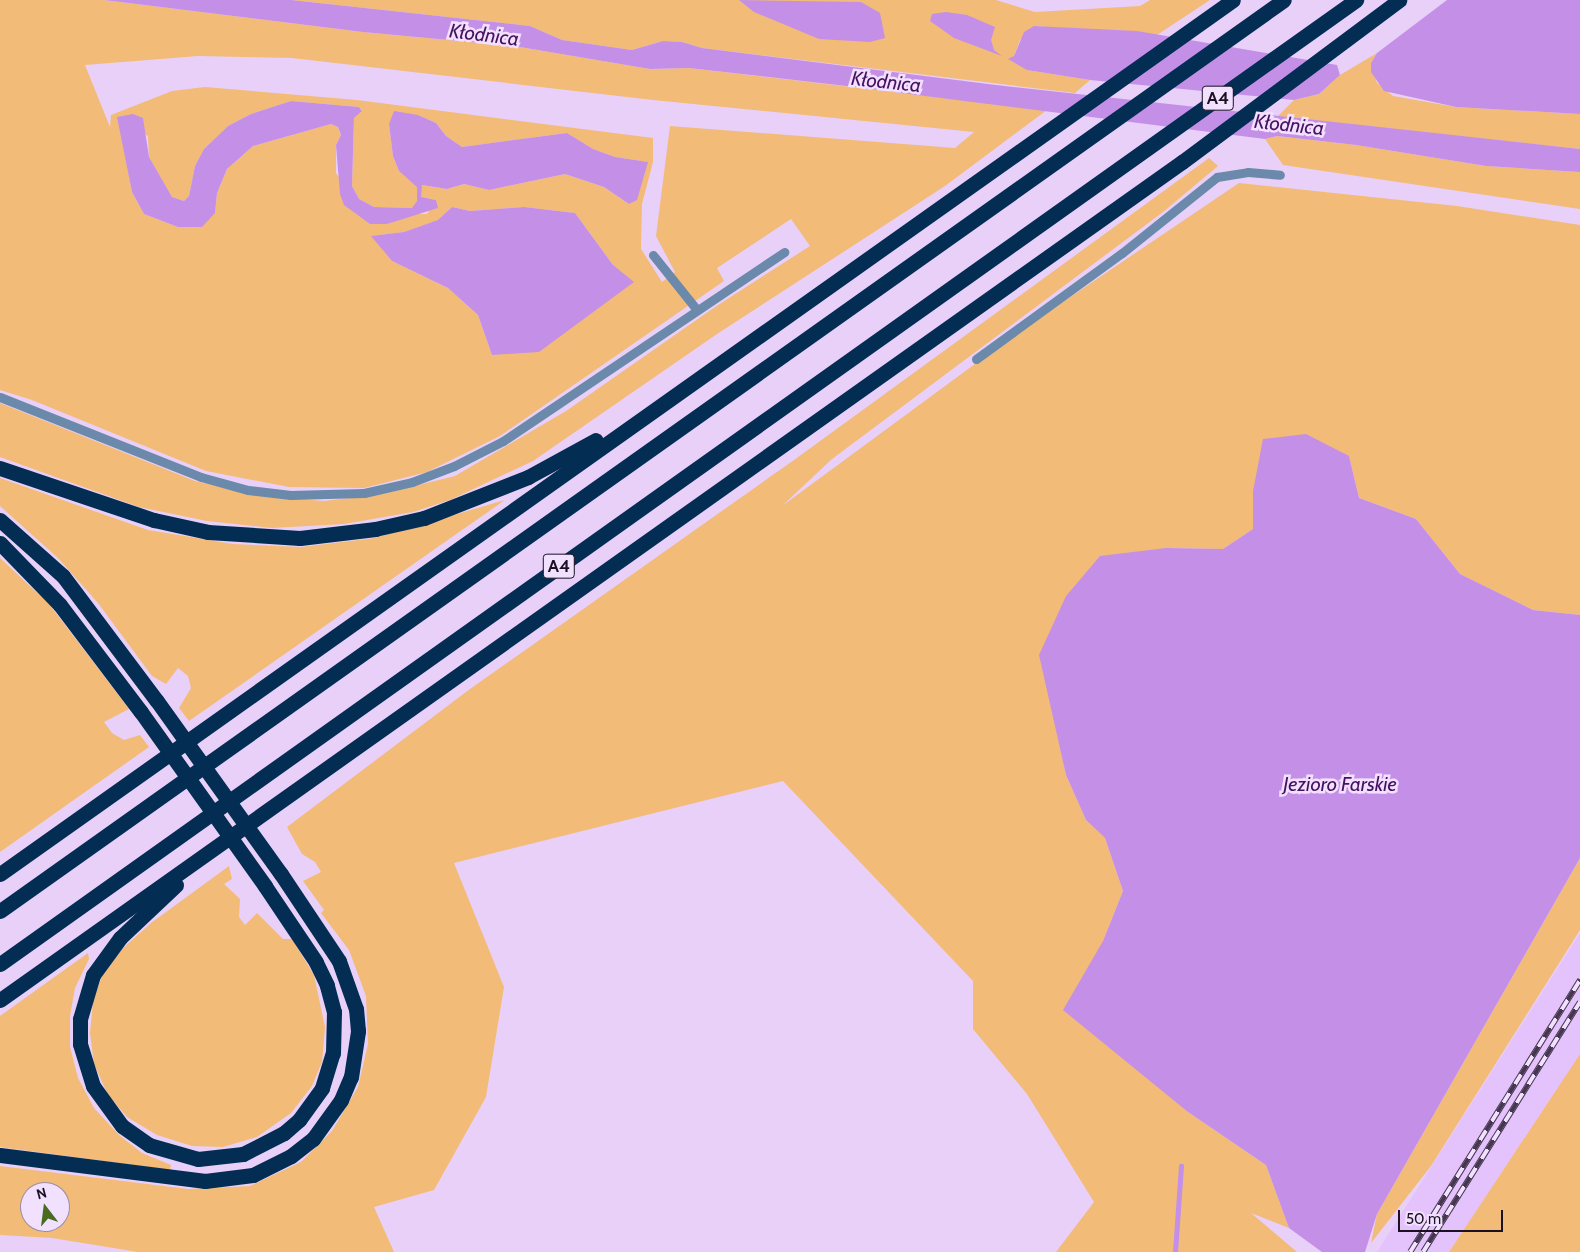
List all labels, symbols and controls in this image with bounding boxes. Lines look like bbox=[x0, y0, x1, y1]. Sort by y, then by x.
water label: Kłodnica bbox=[448, 19, 520, 51]
water label: Kłodnica bbox=[850, 66, 922, 98]
road number: A4 bbox=[1202, 82, 1234, 114]
water label: Kłodnica bbox=[1253, 109, 1325, 141]
road number: A4 bbox=[543, 550, 575, 582]
water label: Jezioro Farskie bbox=[1283, 772, 1397, 796]
north arrow bbox=[20, 1182, 70, 1232]
text: N bbox=[34, 1184, 48, 1203]
scale bar bbox=[1400, 1200, 1505, 1232]
text: 50 m bbox=[1406, 1210, 1441, 1228]

